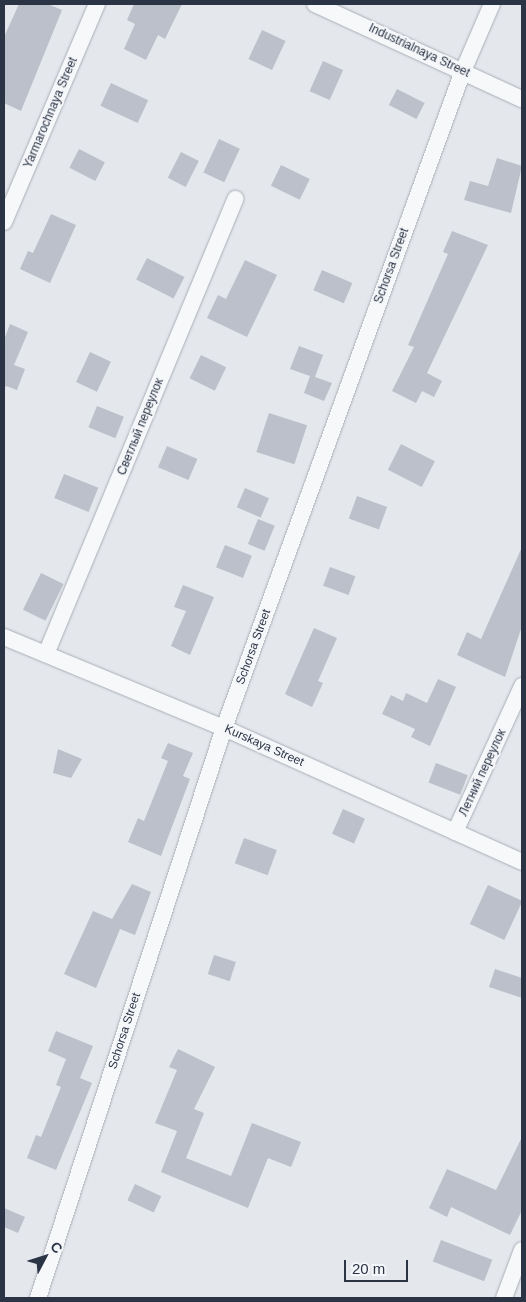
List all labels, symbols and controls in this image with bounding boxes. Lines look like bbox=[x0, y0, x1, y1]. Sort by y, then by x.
street label: Industrialnaya Street bbox=[366, 21, 472, 81]
street label: Yarmarochnaya Street bbox=[21, 55, 81, 171]
street label: Schorsa Street bbox=[372, 226, 412, 306]
street label: Светлый переулок bbox=[115, 376, 167, 478]
street label: Schorsa Street bbox=[234, 607, 274, 687]
street label: Kurskaya Street bbox=[222, 722, 306, 770]
street label: Летний переулок bbox=[457, 727, 509, 819]
street label: Schorsa Street bbox=[106, 991, 144, 1071]
north arrow bbox=[20, 1232, 70, 1282]
text: С bbox=[47, 1238, 66, 1256]
scale bar bbox=[346, 1250, 410, 1282]
text: 20 m bbox=[352, 1260, 385, 1277]

